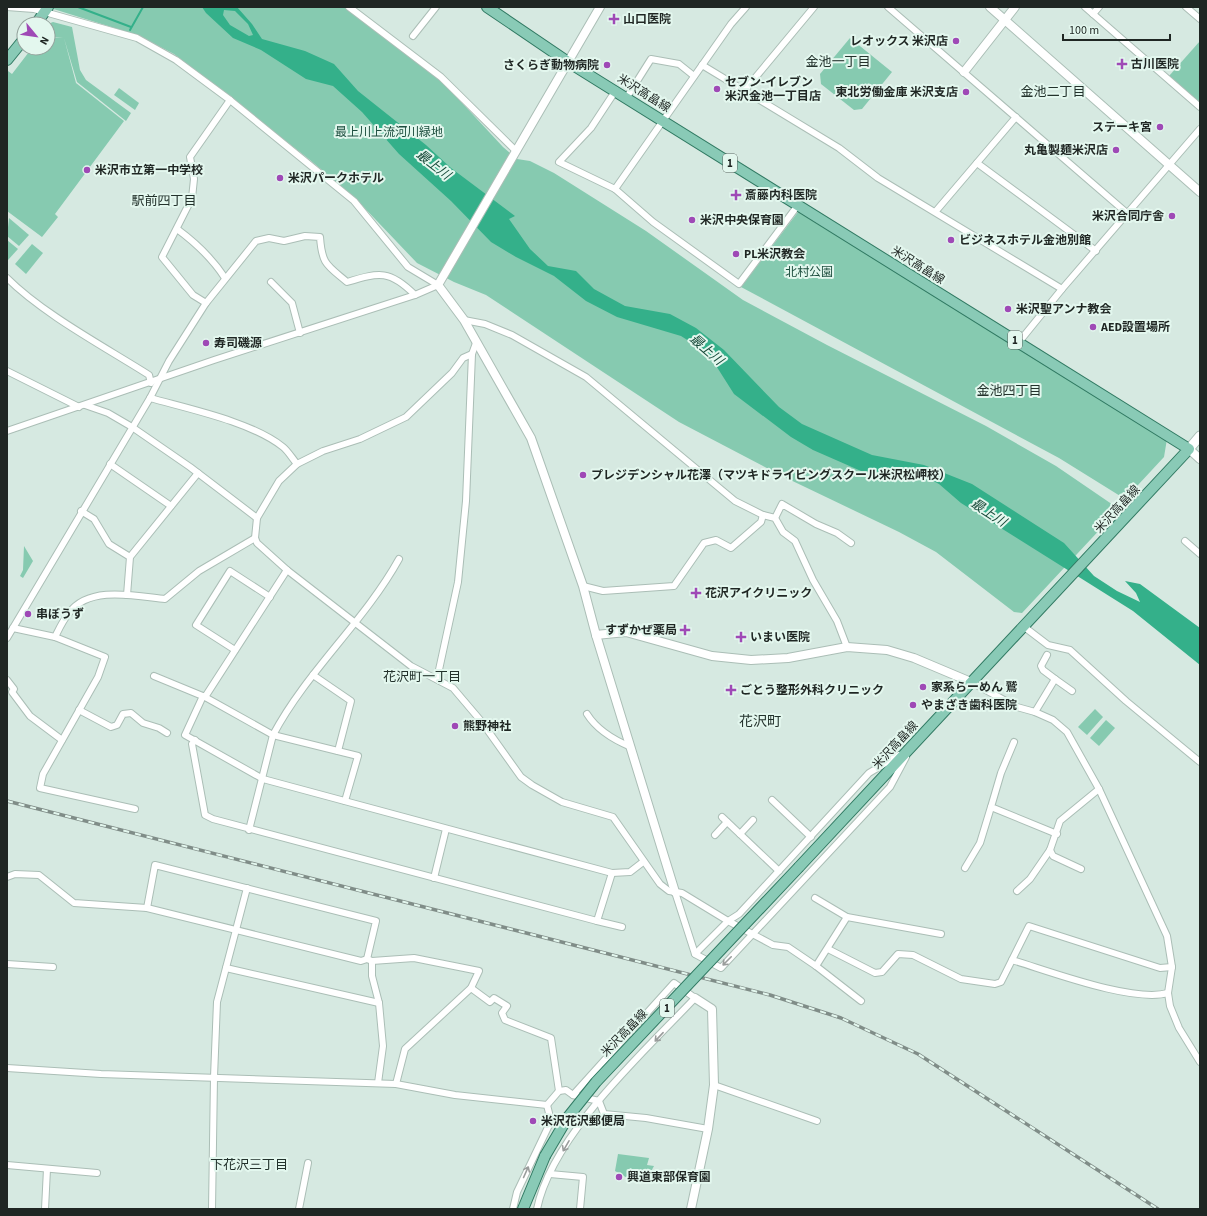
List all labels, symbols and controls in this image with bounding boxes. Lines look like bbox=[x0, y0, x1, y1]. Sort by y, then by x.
place label: 山口医院 bbox=[623, 11, 671, 28]
marker: 山口医院 bbox=[608, 13, 620, 25]
north arrow bbox=[16, 16, 56, 56]
scale bar bbox=[1063, 16, 1170, 42]
text: 100 m bbox=[1069, 22, 1099, 39]
place label: レオックス 米沢店 bbox=[850, 33, 948, 50]
text: N bbox=[36, 34, 53, 47]
marker: レオックス 米沢店 bbox=[951, 36, 961, 46]
district label: 金池一丁目 bbox=[805, 53, 871, 71]
place label: 古川医院 bbox=[1131, 56, 1179, 73]
place label: さくらぎ動物病院 bbox=[503, 57, 599, 74]
marker: 古川医院 bbox=[1116, 58, 1128, 70]
marker: さくらぎ動物病院 bbox=[602, 60, 612, 70]
street label: 米沢高畠線 bbox=[614, 70, 674, 117]
place label: セブン-イレブン 米沢金池一丁目店 bbox=[725, 74, 821, 105]
district label: 金池二丁目 bbox=[1020, 83, 1086, 101]
marker: セブン-イレブン 米沢金池一丁目店 bbox=[712, 84, 722, 94]
place label: 東北労働金庫 米沢支店 bbox=[836, 84, 958, 101]
marker: 東北労働金庫 米沢支店 bbox=[961, 87, 971, 97]
place label: ステーキ宮 bbox=[1092, 119, 1152, 136]
marker: ステーキ宮 bbox=[1155, 122, 1165, 132]
park label: 最上川上流河川緑地 bbox=[335, 124, 443, 141]
place label: 丸亀製麺米沢店 bbox=[1024, 142, 1108, 159]
marker: 丸亀製麺米沢店 bbox=[1111, 145, 1121, 155]
water label: 最上川 bbox=[412, 146, 456, 185]
road number: 1 bbox=[723, 154, 737, 172]
place label: 米沢市立第一中学校 bbox=[95, 162, 203, 179]
marker: 米沢市立第一中学校 bbox=[82, 165, 92, 175]
place label: 米沢パークホテル bbox=[288, 170, 384, 187]
marker: 米沢パークホテル bbox=[275, 173, 285, 183]
place label: 斎藤内科医院 bbox=[745, 187, 817, 204]
marker: 斎藤内科医院 bbox=[730, 189, 742, 201]
district label: 駅前四丁目 bbox=[131, 192, 197, 210]
place label: 米沢合同庁舎 bbox=[1092, 208, 1164, 225]
marker: 米沢合同庁舎 bbox=[1167, 211, 1177, 221]
place label: 米沢中央保育園 bbox=[700, 212, 784, 229]
marker: 米沢中央保育園 bbox=[687, 215, 697, 225]
place label: ビジネスホテル金池別館 bbox=[959, 232, 1091, 249]
marker: ビジネスホテル金池別館 bbox=[946, 235, 956, 245]
street label: 米沢高畠線 bbox=[888, 242, 948, 289]
place label: PL米沢教会 bbox=[744, 246, 805, 263]
marker: PL米沢教会 bbox=[731, 249, 741, 259]
park label: 北村公園 bbox=[785, 264, 833, 281]
place label: 米沢聖アンナ教会 bbox=[1016, 301, 1112, 318]
marker: 米沢聖アンナ教会 bbox=[1003, 304, 1013, 314]
place label: AED設置場所 bbox=[1100, 319, 1170, 336]
marker: AED設置場所 bbox=[1088, 322, 1098, 332]
water label: 最上川 bbox=[686, 330, 728, 371]
road number: 1 bbox=[1008, 331, 1022, 349]
place label: 寿司磯源 bbox=[214, 335, 262, 352]
marker: 寿司磯源 bbox=[201, 338, 211, 348]
district label: 金池四丁目 bbox=[976, 382, 1042, 400]
place label: プレジデンシャル花澤（マツキドライビングスクール米沢松岬校） bbox=[591, 467, 951, 484]
marker: プレジデンシャル花澤（マツキドライビングスクール米沢松岬校） bbox=[578, 470, 588, 480]
street label: 米沢高畠線 bbox=[1091, 482, 1144, 537]
water label: 最上川 bbox=[967, 495, 1011, 532]
place label: 花沢アイクリニック bbox=[705, 585, 812, 602]
marker: 花沢アイクリニック bbox=[690, 587, 702, 599]
place label: 串ぼうず bbox=[36, 606, 84, 623]
marker: 串ぼうず bbox=[23, 609, 33, 619]
place label: すずかぜ薬局 bbox=[605, 622, 677, 639]
marker: すずかぜ薬局 bbox=[680, 625, 690, 635]
place label: いまい医院 bbox=[750, 629, 810, 646]
marker: いまい医院 bbox=[735, 631, 747, 643]
district label: 花沢町一丁目 bbox=[383, 668, 461, 686]
place label: 家系らーめん 鷲 bbox=[931, 679, 1017, 696]
place label: ごとう整形外科クリニック bbox=[740, 682, 884, 699]
marker: 家系らーめん 鷲 bbox=[918, 682, 928, 692]
marker: ごとう整形外科クリニック bbox=[725, 684, 737, 696]
place label: やまざき歯科医院 bbox=[921, 697, 1017, 714]
marker: やまざき歯科医院 bbox=[908, 700, 918, 710]
district label: 花沢町 bbox=[739, 712, 781, 732]
place label: 熊野神社 bbox=[463, 718, 511, 735]
street label: 米沢高畠線 bbox=[869, 718, 922, 773]
marker: 熊野神社 bbox=[450, 721, 460, 731]
one-way arrow bbox=[722, 956, 732, 966]
road number: 1 bbox=[660, 999, 674, 1017]
street label: 米沢高畠線 bbox=[597, 1006, 651, 1061]
one-way arrow bbox=[654, 1032, 664, 1042]
place label: 米沢花沢郵便局 bbox=[541, 1113, 625, 1130]
marker: 米沢花沢郵便局 bbox=[528, 1116, 538, 1126]
one-way arrow bbox=[561, 1140, 569, 1152]
district label: 下花沢三丁目 bbox=[210, 1156, 288, 1174]
one-way arrow bbox=[523, 1167, 530, 1179]
place label: 興道東部保育園 bbox=[627, 1169, 711, 1186]
marker: 興道東部保育園 bbox=[614, 1172, 624, 1182]

